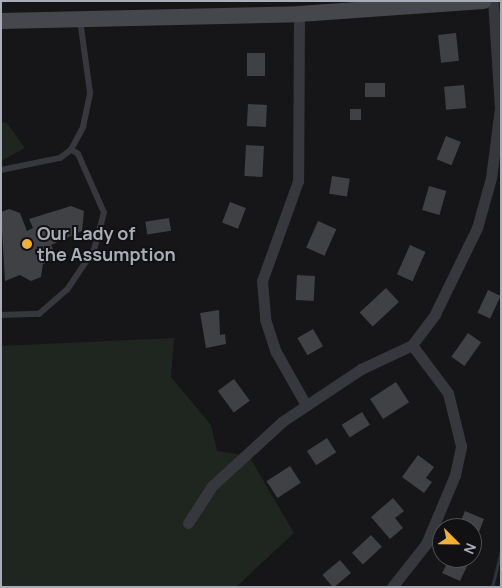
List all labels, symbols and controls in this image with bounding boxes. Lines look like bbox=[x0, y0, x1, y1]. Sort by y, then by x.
place label: Our Lady of the Assumption bbox=[37, 223, 176, 266]
marker: Our Lady of the Assumption bbox=[21, 238, 33, 250]
north arrow bbox=[432, 518, 482, 568]
text: N bbox=[460, 540, 481, 557]

